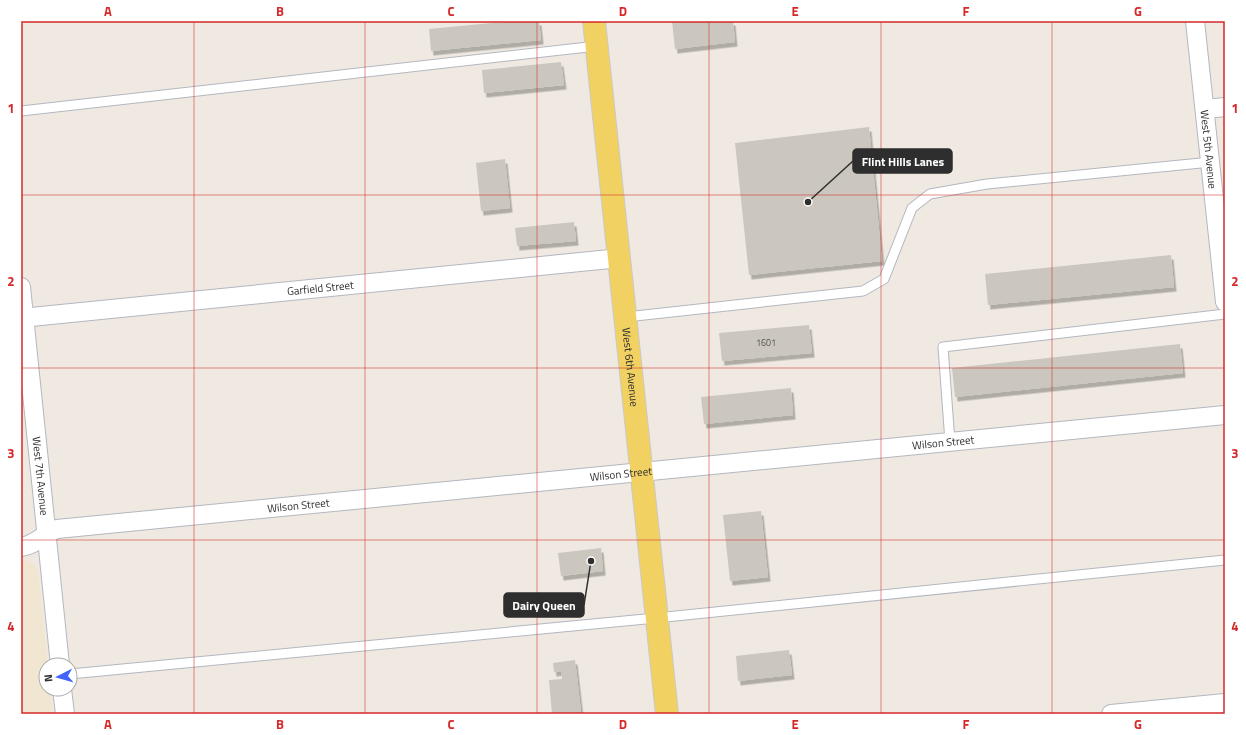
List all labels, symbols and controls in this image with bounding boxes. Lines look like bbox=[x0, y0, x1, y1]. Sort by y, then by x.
text: A bbox=[104, 1, 112, 21]
text: B bbox=[276, 1, 284, 21]
text: C bbox=[447, 1, 455, 21]
text: D bbox=[619, 1, 627, 21]
text: E bbox=[791, 1, 799, 21]
text: F bbox=[963, 1, 970, 21]
text: G bbox=[1134, 1, 1142, 21]
text: 1 bbox=[7, 98, 15, 118]
text: 1 bbox=[1231, 98, 1239, 118]
street label: West 5th Avenue bbox=[1197, 109, 1221, 190]
callout: Flint Hills Lanes bbox=[853, 149, 952, 173]
text: Flint Hills Lanes bbox=[862, 152, 945, 171]
text: 2 bbox=[7, 271, 15, 291]
text: 2 bbox=[1231, 271, 1239, 291]
street label: Garfield Street bbox=[286, 277, 355, 299]
street label: West 6th Avenue bbox=[618, 327, 643, 408]
house number: 1601 bbox=[756, 336, 776, 349]
street label: Wilson Street bbox=[911, 431, 975, 453]
street label: West 7th Avenue bbox=[28, 436, 53, 517]
text: 3 bbox=[7, 443, 15, 463]
text: 3 bbox=[1231, 443, 1239, 463]
street label: Wilson Street bbox=[589, 463, 653, 485]
street label: Wilson Street bbox=[267, 494, 330, 516]
callout: Dairy Queen bbox=[504, 593, 584, 617]
text: Dairy Queen bbox=[512, 596, 576, 615]
text: 4 bbox=[7, 616, 15, 636]
text: 4 bbox=[1231, 616, 1239, 636]
north arrow bbox=[38, 657, 78, 697]
text: N bbox=[40, 673, 56, 683]
text: A bbox=[104, 714, 112, 734]
text: B bbox=[276, 714, 284, 734]
text: C bbox=[447, 714, 455, 734]
text: D bbox=[619, 714, 627, 734]
text: E bbox=[791, 714, 799, 734]
text: F bbox=[963, 714, 970, 734]
text: G bbox=[1134, 714, 1142, 734]

